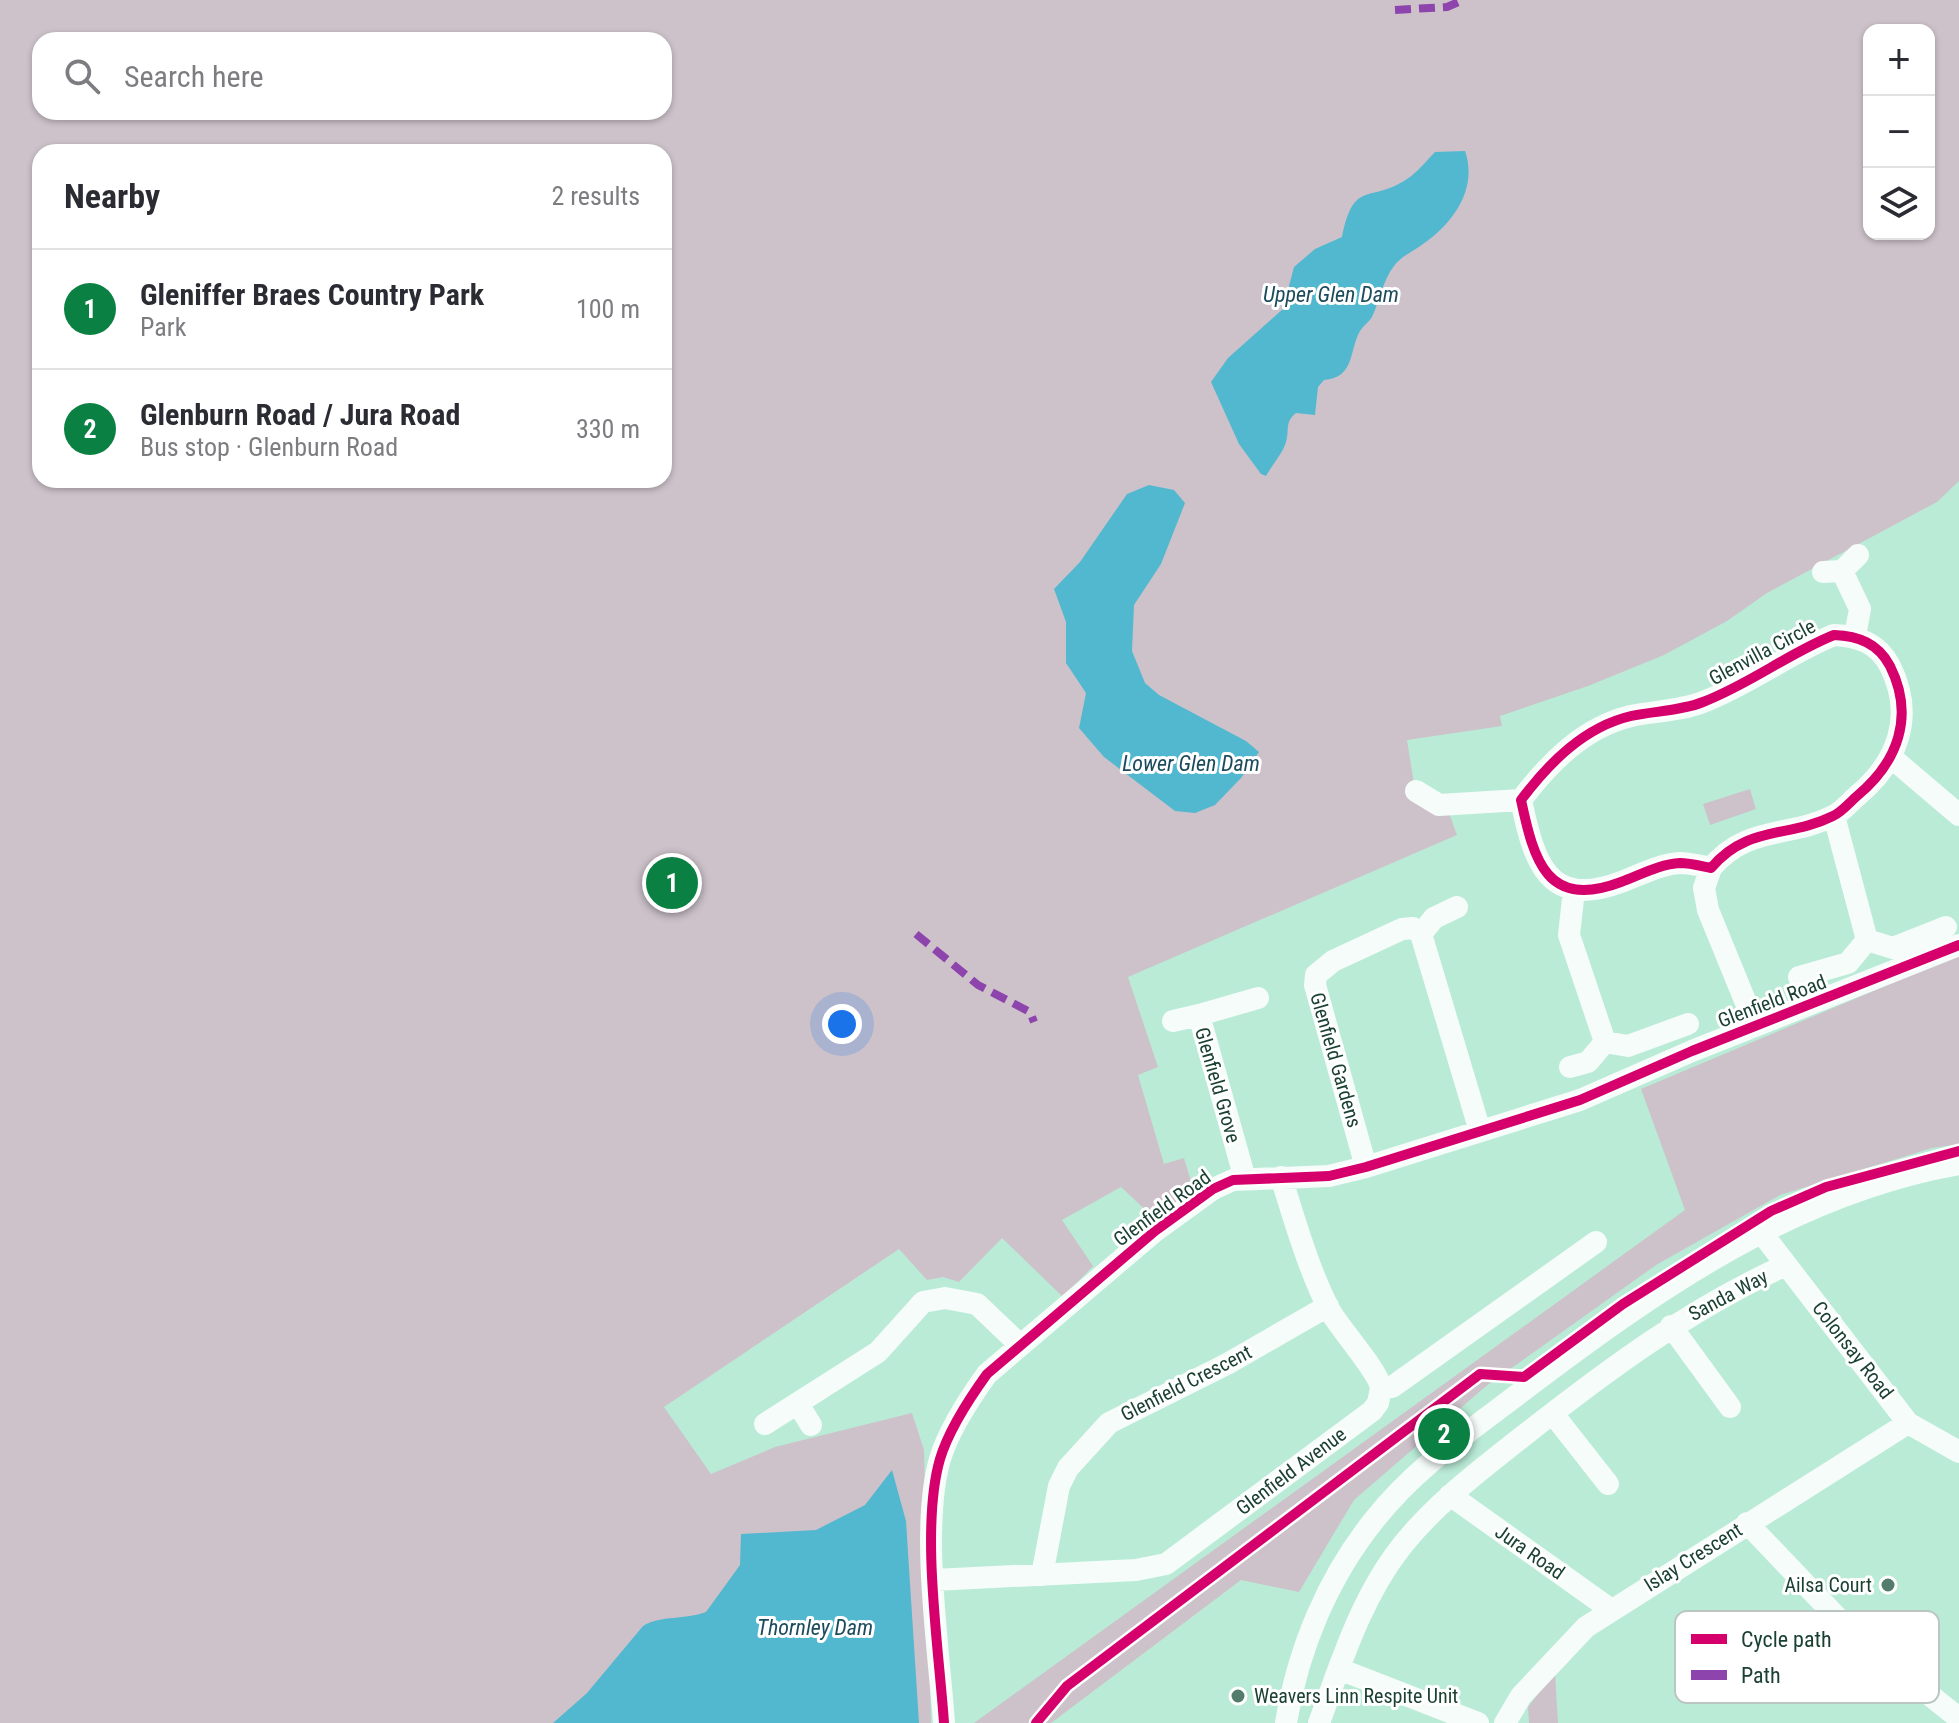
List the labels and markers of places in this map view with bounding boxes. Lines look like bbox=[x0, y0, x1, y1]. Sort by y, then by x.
pin: 1 bbox=[646, 853, 698, 913]
pin: 2 bbox=[1418, 1404, 1470, 1464]
place label: Ailsa Court bbox=[1784, 1573, 1872, 1597]
marker: Ailsa Court bbox=[1879, 1576, 1897, 1594]
place label: Weavers Linn Respite Unit bbox=[1254, 1684, 1458, 1708]
marker: Weavers Linn Respite Unit bbox=[1229, 1687, 1247, 1705]

